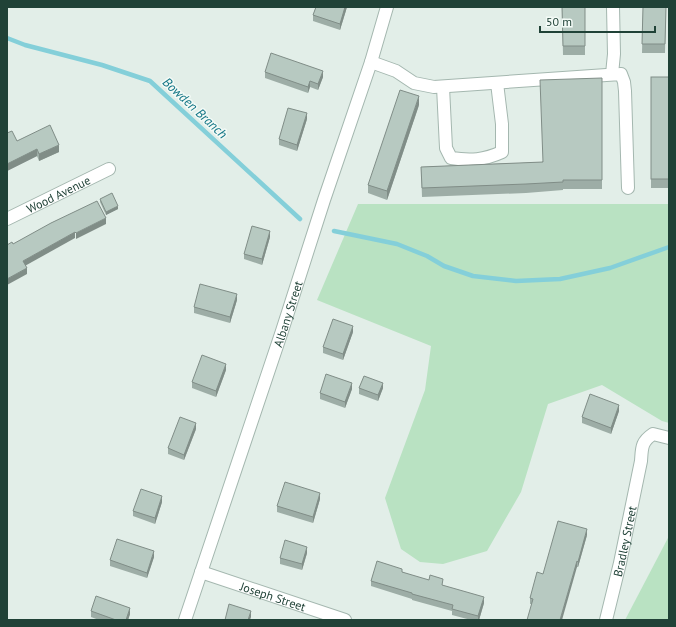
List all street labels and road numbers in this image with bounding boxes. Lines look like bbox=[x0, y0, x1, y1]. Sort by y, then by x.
street label: Wood Avenue bbox=[24, 172, 93, 216]
street label: Albany Street bbox=[270, 279, 305, 349]
street label: Bradley Street bbox=[609, 504, 639, 578]
street label: Joseph Street bbox=[237, 578, 308, 614]

